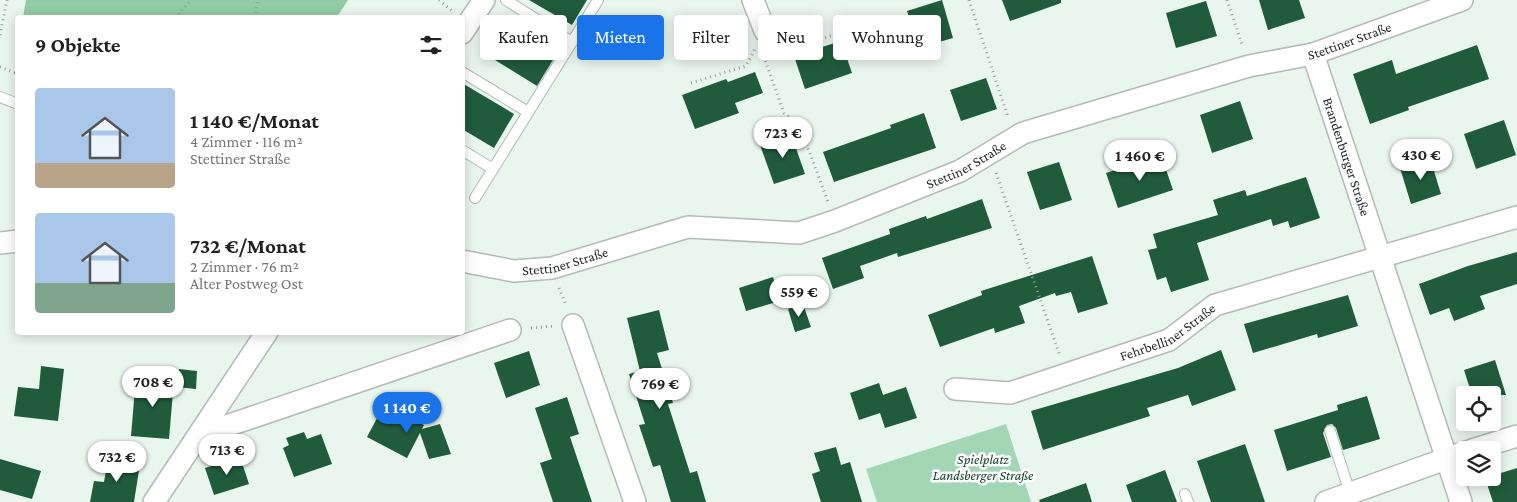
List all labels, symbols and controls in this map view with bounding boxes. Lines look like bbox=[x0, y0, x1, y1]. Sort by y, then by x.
chip: Kaufen bbox=[480, 15, 567, 60]
chip: Mieten bbox=[577, 15, 664, 60]
chip: Filter bbox=[674, 15, 748, 60]
chip: Neu bbox=[758, 15, 823, 60]
chip: Wohnung bbox=[833, 15, 941, 60]
street label: Stettiner Straße bbox=[1306, 18, 1393, 63]
icon: filters bbox=[417, 31, 445, 59]
text: 9 Objekte bbox=[35, 33, 121, 57]
street label: Brandenburger Straße bbox=[1320, 95, 1374, 218]
icon: home bbox=[75, 108, 135, 168]
text: 1 140 €/Monat bbox=[190, 109, 319, 133]
pin: 723 € bbox=[748, 116, 818, 159]
text: 723 € bbox=[764, 124, 802, 141]
text: 4 Zimmer · 116 m² bbox=[190, 133, 303, 150]
street label: Stettiner Straße bbox=[924, 137, 1009, 192]
pin: 430 € bbox=[1386, 138, 1456, 181]
pin: 1 460 € bbox=[1094, 140, 1186, 182]
text: 430 € bbox=[1401, 146, 1441, 163]
text: 1 460 € bbox=[1115, 147, 1165, 164]
text: Stettiner Straße bbox=[190, 150, 290, 167]
icon: home bbox=[75, 233, 135, 293]
text: 732 €/Monat bbox=[190, 234, 306, 258]
street label: Stettiner Straße bbox=[521, 244, 610, 278]
text: 2 Zimmer · 76 m² bbox=[190, 258, 299, 275]
text: Alter Postweg Ost bbox=[190, 275, 303, 292]
pin: 559 € bbox=[764, 276, 834, 318]
text: 559 € bbox=[780, 283, 818, 300]
street label: Fehrbelliner Straße bbox=[1118, 300, 1218, 364]
pin: 708 € bbox=[118, 366, 188, 408]
pin: 769 € bbox=[625, 368, 695, 410]
text: 708 € bbox=[133, 373, 173, 390]
text: 769 € bbox=[641, 375, 679, 392]
map controls bbox=[1456, 386, 1501, 486]
button: locate bbox=[1456, 386, 1501, 431]
pin: 1 140 € bbox=[361, 392, 453, 434]
text: 1 140 € bbox=[384, 399, 430, 416]
pin: 713 € bbox=[192, 434, 262, 476]
pin: 732 € bbox=[82, 440, 152, 483]
text: 713 € bbox=[209, 441, 245, 458]
button: layers bbox=[1456, 441, 1501, 486]
text: 732 € bbox=[99, 448, 136, 465]
park label: Spielplatz Landsberger Straße bbox=[933, 451, 1034, 483]

